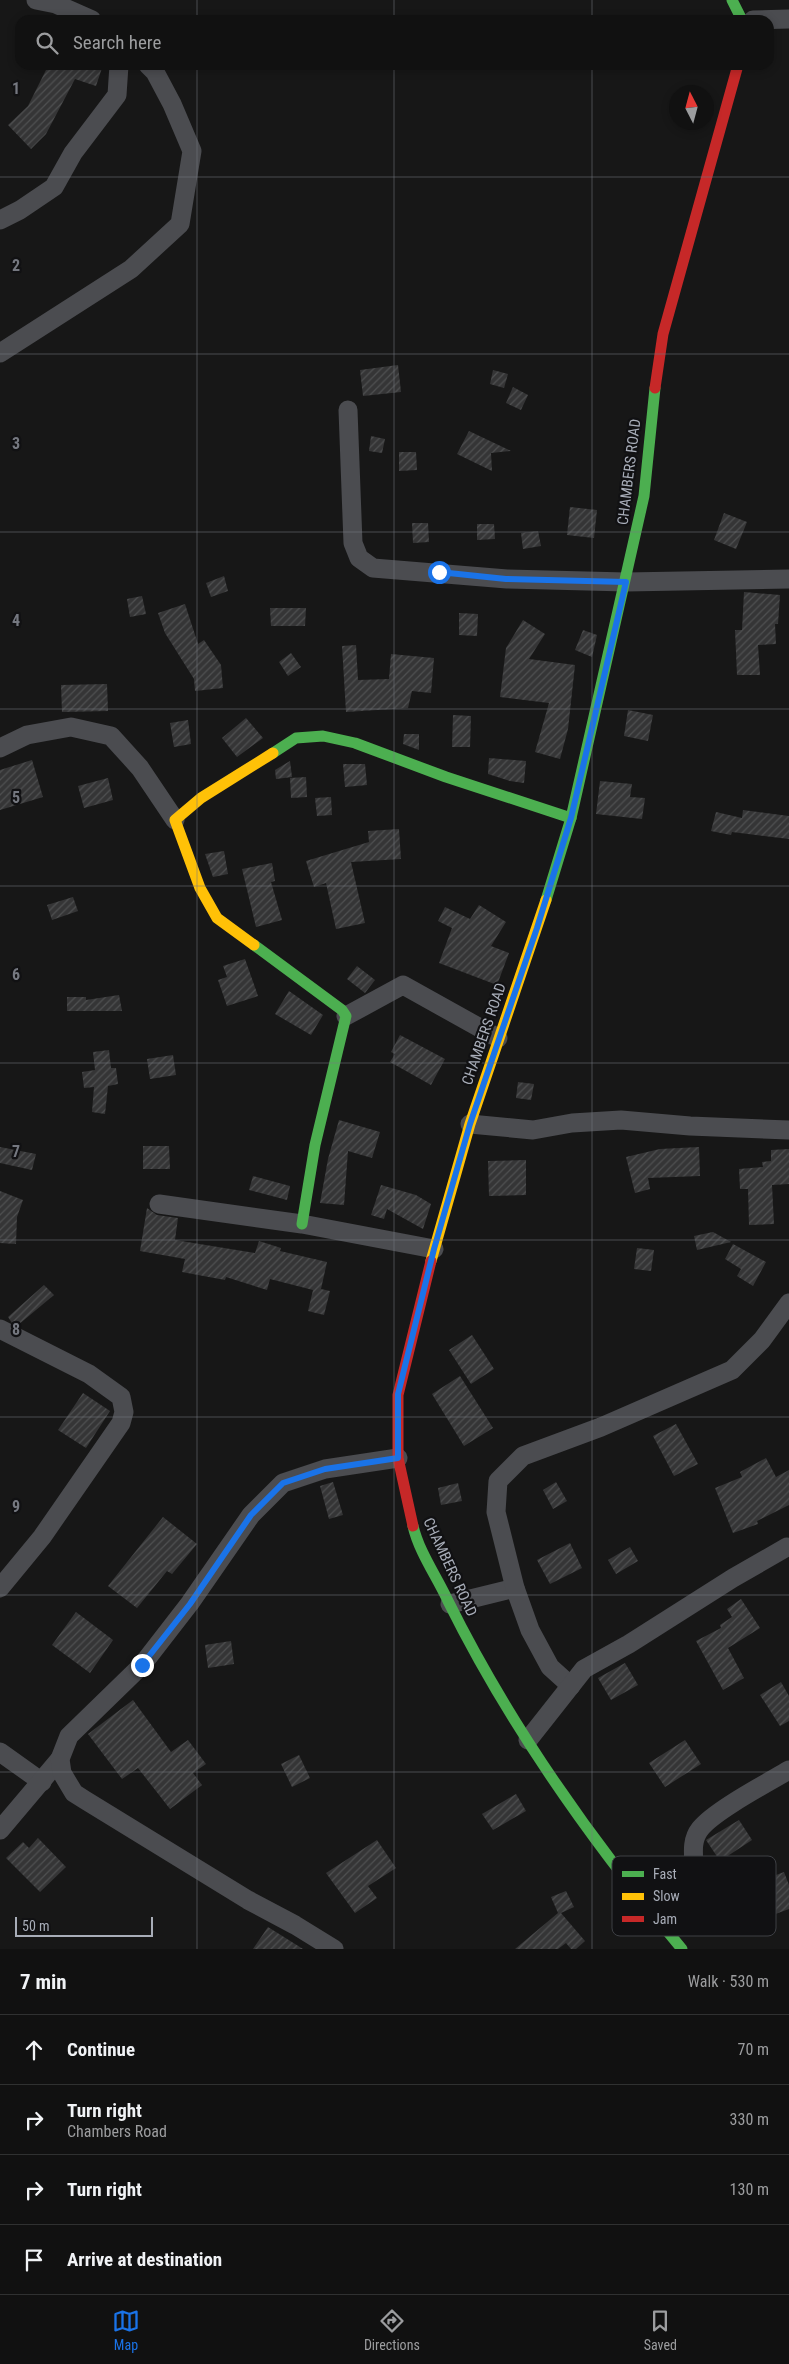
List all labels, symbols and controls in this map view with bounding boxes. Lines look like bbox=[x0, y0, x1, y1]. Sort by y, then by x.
search box bbox=[15, 15, 774, 70]
icon: search bbox=[33, 29, 61, 57]
text: Search here bbox=[73, 31, 161, 54]
text: 1 bbox=[12, 79, 20, 98]
north arrow bbox=[669, 85, 714, 130]
text: 2 bbox=[12, 256, 20, 275]
street label: CHAMBERS ROAD bbox=[614, 418, 644, 526]
text: 3 bbox=[12, 434, 20, 453]
route start bbox=[428, 561, 451, 584]
text: 4 bbox=[12, 611, 20, 630]
text: 5 bbox=[12, 788, 20, 807]
text: 6 bbox=[12, 965, 20, 984]
street label: CHAMBERS ROAD bbox=[458, 981, 510, 1087]
text: 7 bbox=[12, 1142, 20, 1161]
text: 8 bbox=[12, 1320, 20, 1339]
text: 9 bbox=[12, 1497, 20, 1516]
street label: CHAMBERS ROAD bbox=[419, 1515, 481, 1619]
route end bbox=[131, 1654, 154, 1677]
legend bbox=[612, 1856, 776, 1936]
text: Fast bbox=[653, 1866, 677, 1882]
text: Slow bbox=[653, 1888, 680, 1904]
text: Jam bbox=[653, 1911, 677, 1927]
scale bar bbox=[15, 1914, 152, 1937]
text: 50 m bbox=[22, 1918, 50, 1934]
text: 7 min bbox=[20, 1970, 67, 1994]
text: Walk · 530 m bbox=[688, 1972, 769, 1991]
icon: ahead bbox=[20, 2036, 48, 2064]
text: Continue bbox=[67, 2038, 135, 2061]
text: 70 m bbox=[737, 2040, 769, 2059]
text: Turn right bbox=[67, 2099, 142, 2122]
icon: right bbox=[20, 2106, 48, 2134]
text: 330 m bbox=[730, 2110, 769, 2129]
text: Chambers Road bbox=[67, 2122, 167, 2141]
icon: right bbox=[20, 2176, 48, 2204]
text: Turn right bbox=[67, 2178, 142, 2201]
text: 130 m bbox=[730, 2180, 769, 2199]
icon: arrive bbox=[20, 2246, 48, 2274]
text: Arrive at destination bbox=[67, 2248, 222, 2271]
tab: Map bbox=[112, 2307, 140, 2353]
tab: Directions bbox=[364, 2307, 420, 2353]
tab: Saved bbox=[644, 2307, 677, 2353]

